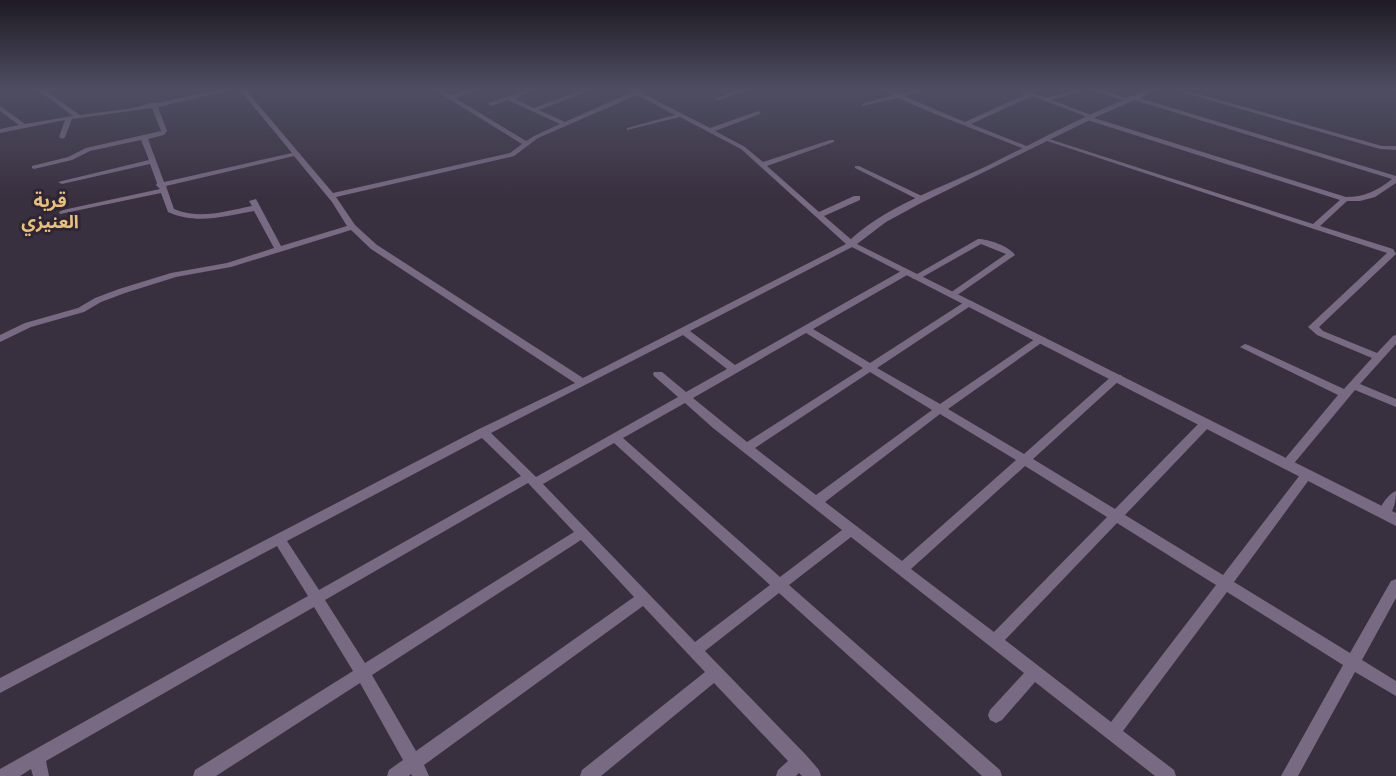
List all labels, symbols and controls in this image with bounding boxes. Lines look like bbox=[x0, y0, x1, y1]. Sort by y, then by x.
district label: قرية العنيزي bbox=[21, 188, 79, 236]

